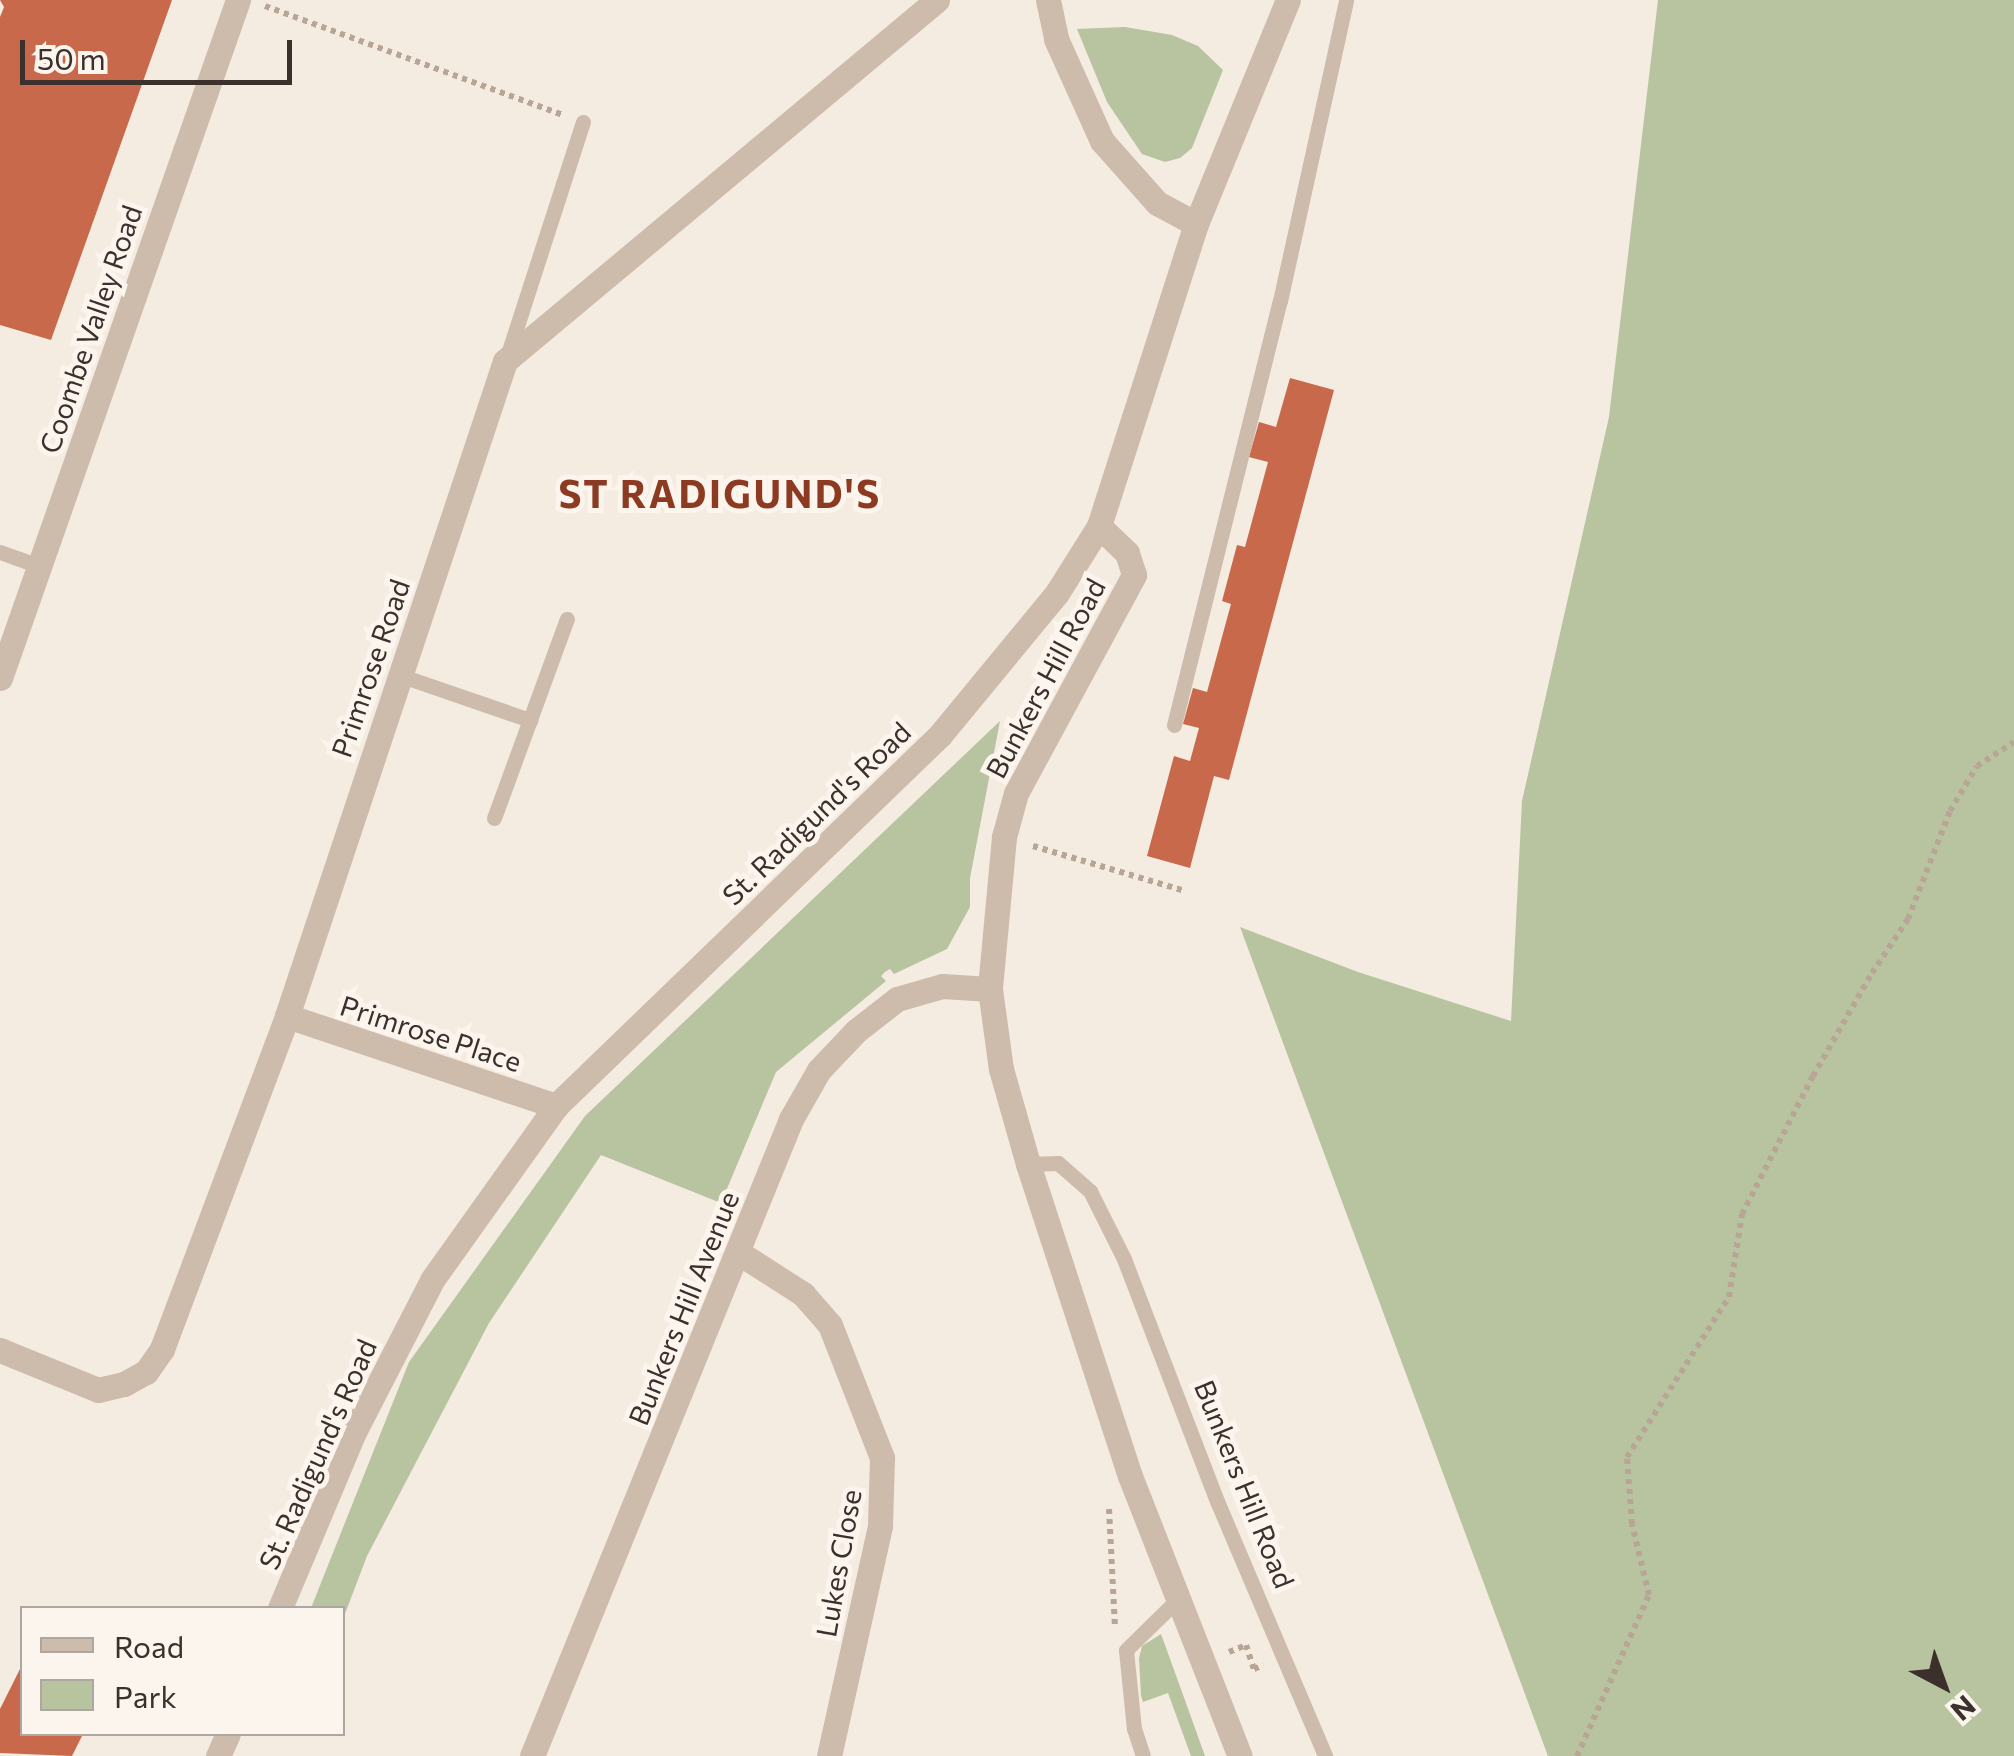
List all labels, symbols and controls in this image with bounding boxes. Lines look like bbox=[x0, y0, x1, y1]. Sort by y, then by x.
scale bar bbox=[25, 20, 298, 82]
text: 50 m bbox=[37, 39, 106, 76]
street label: Coombe Valley Road bbox=[32, 201, 148, 457]
district label: ST RADIGUND'S bbox=[558, 470, 882, 516]
street label: Bunkers Hill Road bbox=[978, 573, 1112, 783]
street label: Primrose Road bbox=[324, 575, 416, 761]
street label: St. Radigund's Road bbox=[715, 715, 917, 911]
street label: Primrose Place bbox=[336, 988, 526, 1078]
street label: Bunkers Hill Avenue bbox=[621, 1186, 745, 1430]
street label: St. Radigund's Road bbox=[251, 1334, 383, 1574]
street label: Bunkers Hill Road bbox=[1188, 1375, 1302, 1593]
street label: Lukes Close bbox=[808, 1487, 868, 1639]
legend bbox=[20, 1606, 345, 1736]
text: Road bbox=[114, 1627, 184, 1664]
north arrow bbox=[1894, 1636, 1994, 1736]
text: Park bbox=[114, 1677, 177, 1714]
text: N bbox=[1945, 1689, 1983, 1728]

